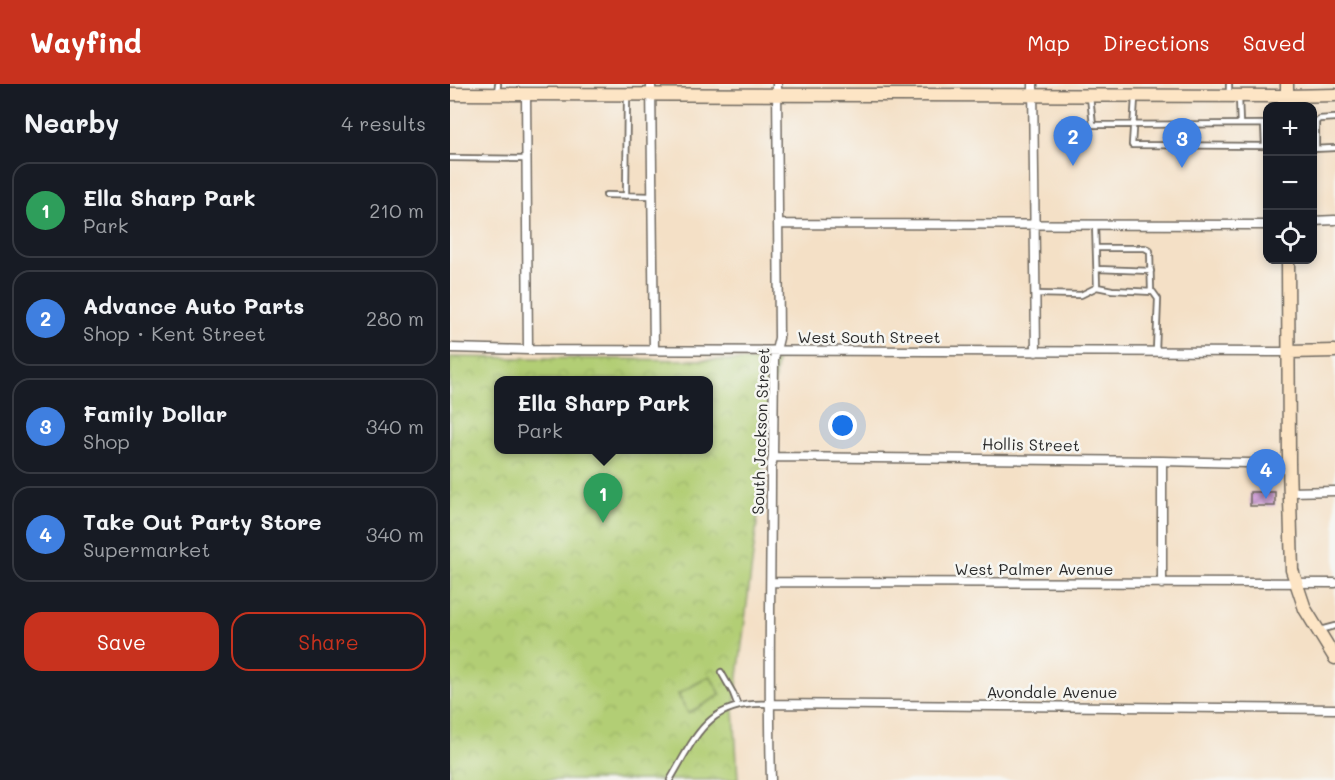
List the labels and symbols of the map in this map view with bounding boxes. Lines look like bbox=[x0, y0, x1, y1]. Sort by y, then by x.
pin: 2 bbox=[1054, 116, 1092, 166]
pin: 3 bbox=[1162, 118, 1202, 168]
street label: West South Street bbox=[797, 326, 941, 347]
street label: South Jackson Street bbox=[747, 347, 773, 515]
your location bbox=[828, 411, 857, 440]
street label: Hollis Street bbox=[982, 433, 1080, 455]
pin: 4 bbox=[1246, 450, 1286, 499]
pin: 1 bbox=[584, 474, 622, 523]
street label: West Palmer Avenue bbox=[955, 558, 1113, 579]
street label: Avondale Avenue bbox=[987, 681, 1117, 702]

